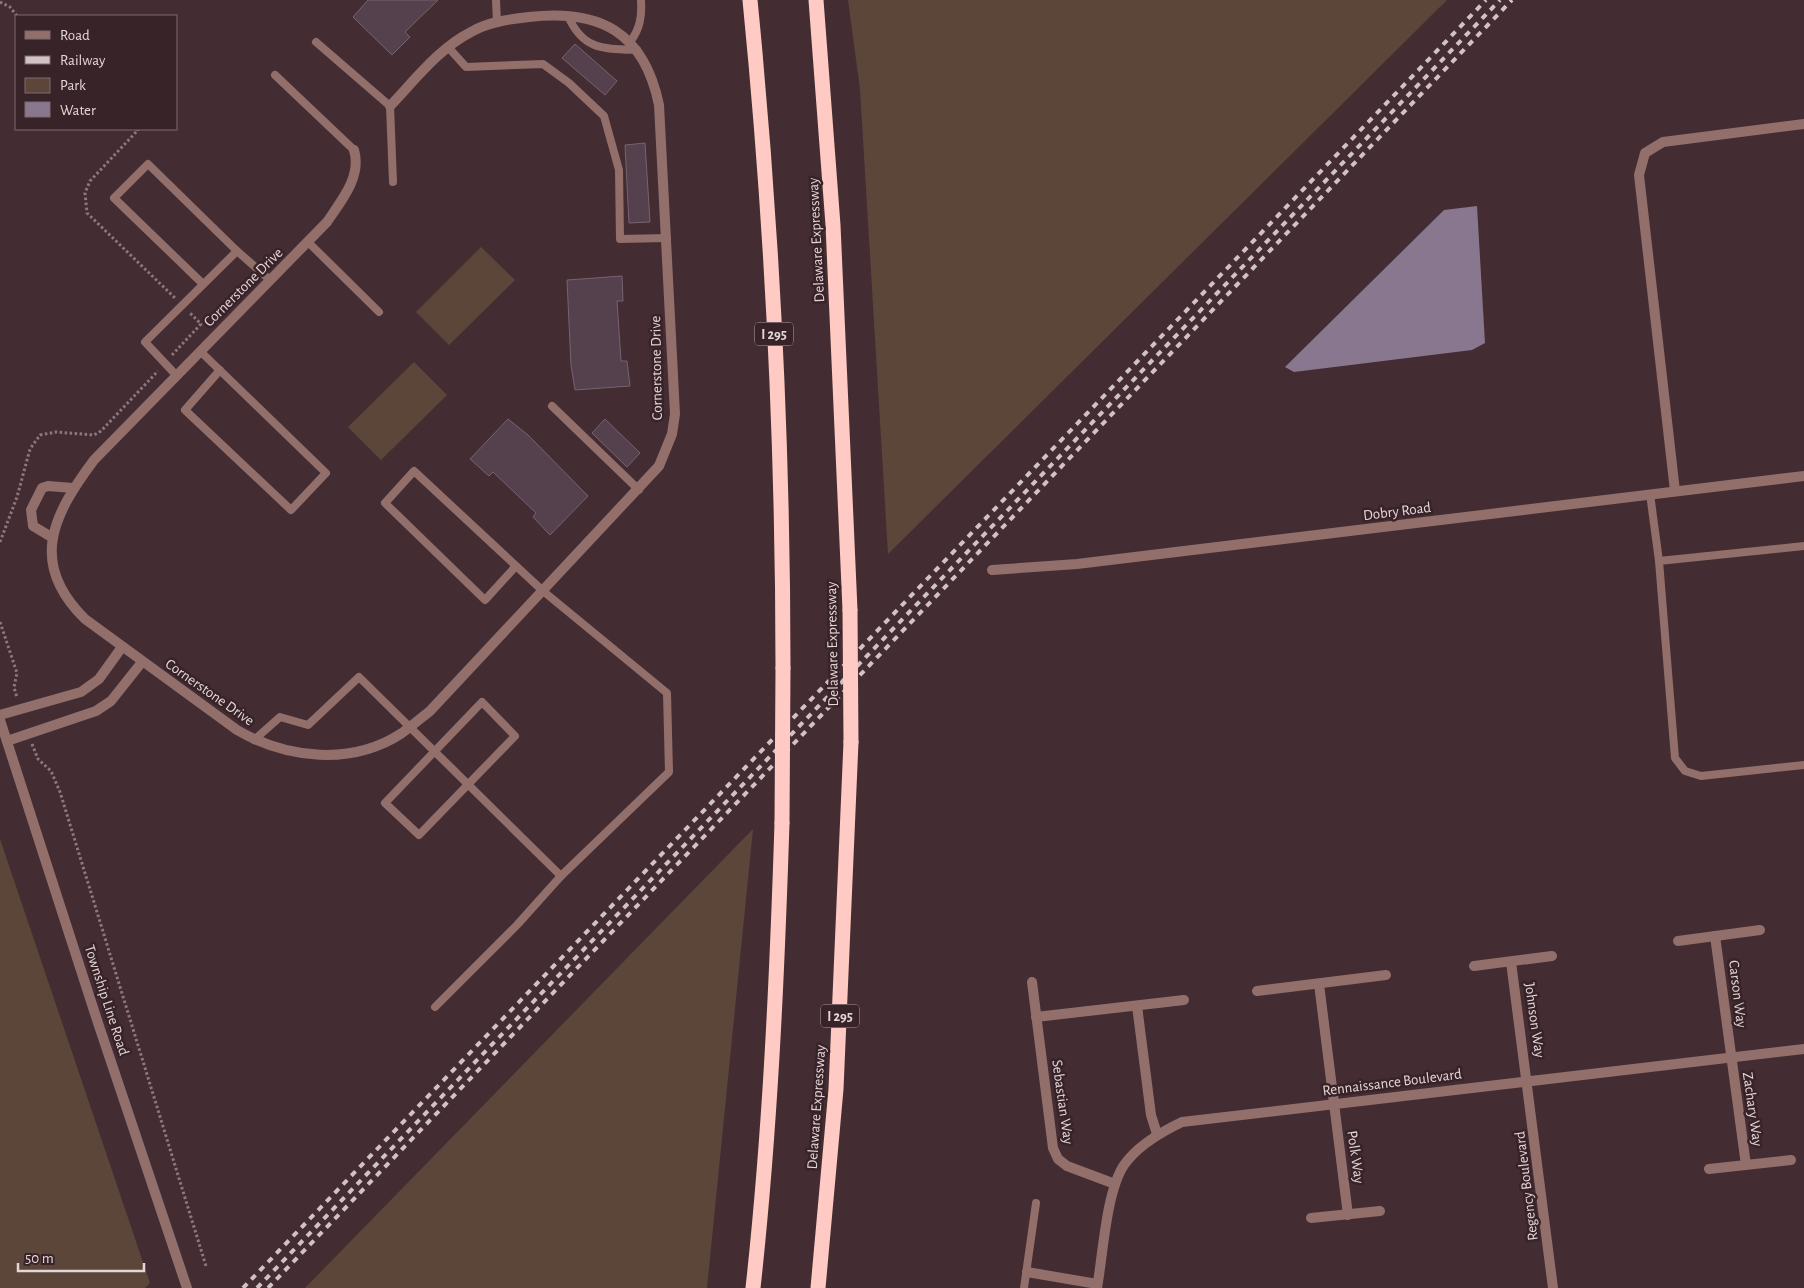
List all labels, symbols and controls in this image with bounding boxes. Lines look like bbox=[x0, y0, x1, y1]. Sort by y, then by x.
legend bbox=[15, 15, 178, 130]
text: Road bbox=[60, 28, 90, 43]
text: Railway bbox=[60, 53, 106, 68]
text: Park bbox=[60, 78, 86, 93]
text: Water bbox=[60, 103, 96, 118]
street label: Delaware Expressway bbox=[806, 177, 827, 303]
street label: Cornerstone Drive bbox=[201, 245, 286, 330]
street label: Cornerstone Drive bbox=[648, 315, 665, 420]
road number: I 295 bbox=[755, 322, 793, 346]
street label: Dobry Road bbox=[1362, 500, 1432, 523]
street label: Delaware Expressway bbox=[824, 581, 841, 707]
street label: Cornerstone Drive bbox=[163, 656, 257, 729]
street label: Township Line Road bbox=[82, 943, 132, 1058]
street label: Carson Way bbox=[1726, 959, 1749, 1029]
street label: Johnson Way bbox=[1522, 981, 1547, 1059]
road number: I 295 bbox=[821, 1004, 859, 1028]
street label: Delaware Expressway bbox=[805, 1044, 828, 1170]
street label: Sebastian Way bbox=[1049, 1059, 1076, 1146]
street label: Rennaissance Boulevard bbox=[1321, 1066, 1463, 1098]
street label: Zachary Way bbox=[1740, 1071, 1765, 1148]
street label: Polk Way bbox=[1344, 1130, 1367, 1185]
street label: Regency Boulevard bbox=[1512, 1130, 1541, 1242]
scale bar bbox=[18, 1240, 144, 1272]
text: 50 m bbox=[25, 1251, 54, 1266]

